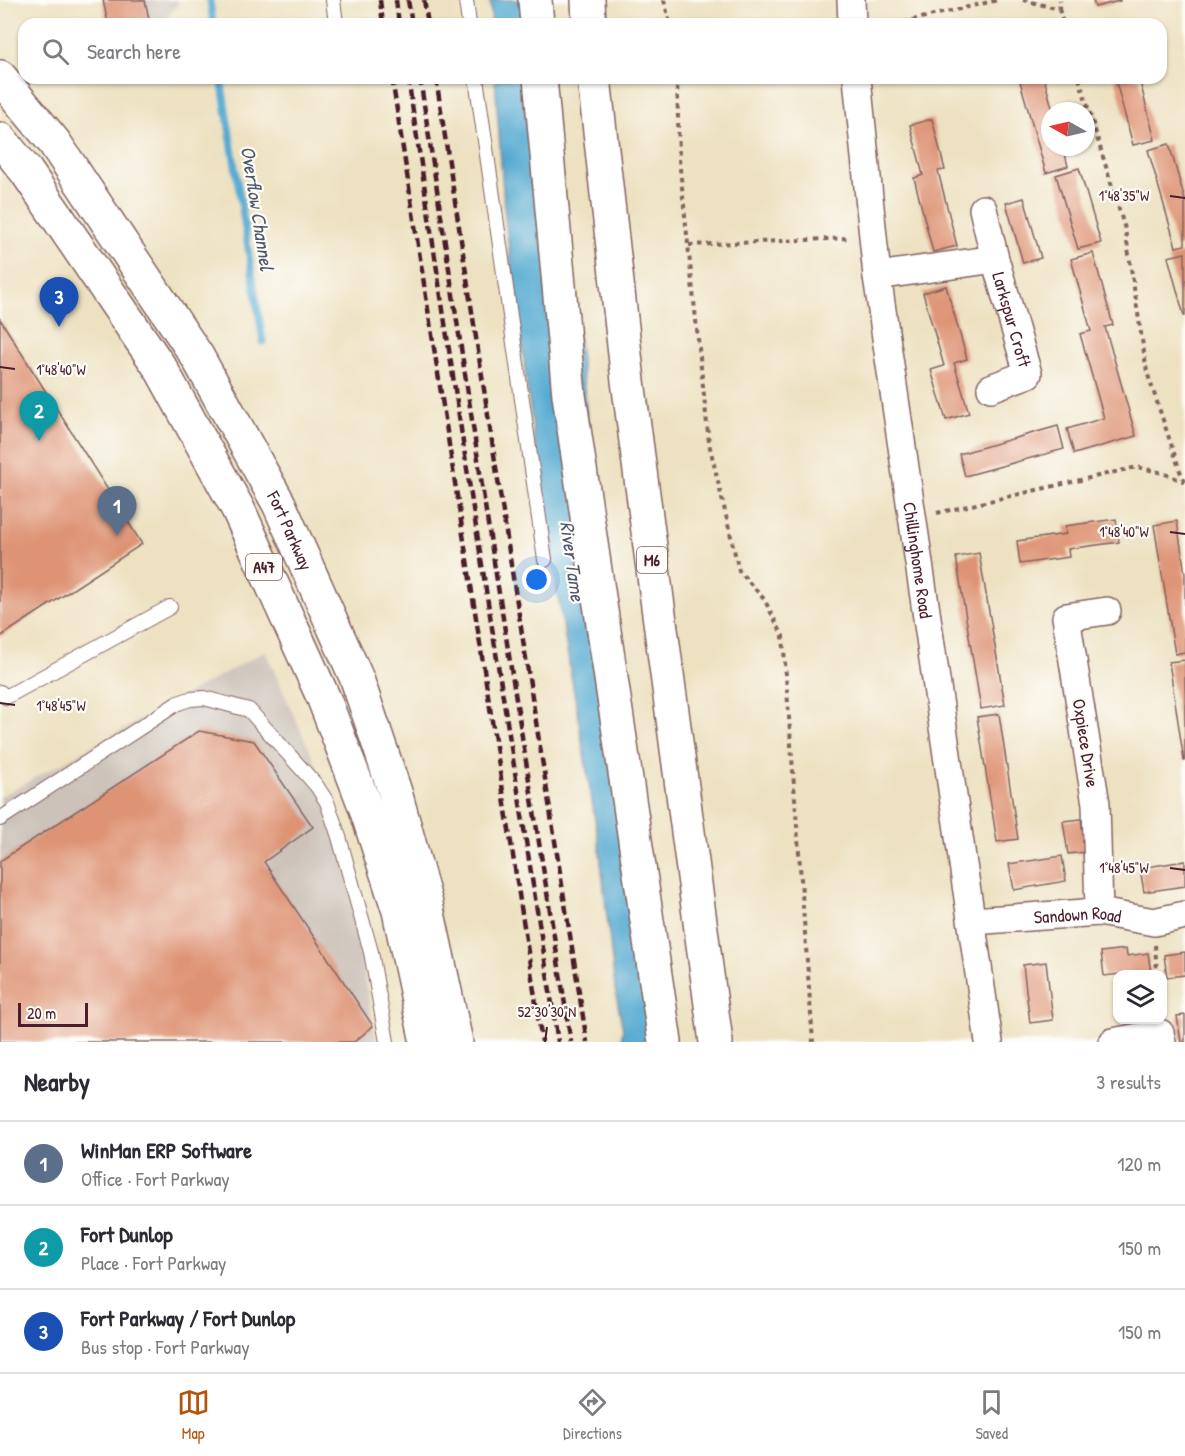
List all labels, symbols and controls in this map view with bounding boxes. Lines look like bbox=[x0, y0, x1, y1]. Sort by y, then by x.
search box bbox=[18, 18, 1167, 84]
icon: search bbox=[39, 35, 72, 68]
text: Search here bbox=[87, 36, 181, 66]
north arrow bbox=[1041, 102, 1095, 156]
water label: Overflow Channel bbox=[235, 144, 281, 274]
text: 1°48'35"W bbox=[1099, 185, 1150, 206]
street label: Larkspur Croft bbox=[987, 269, 1038, 371]
pin: 3 bbox=[40, 278, 78, 327]
text: 1°48'40"W bbox=[36, 359, 87, 380]
pin: 2 bbox=[20, 392, 58, 441]
street label: Fort Parkway bbox=[261, 485, 320, 574]
pin: 1 bbox=[98, 486, 136, 536]
street label: Chillinghome Road bbox=[898, 500, 939, 620]
water label: River Tame bbox=[554, 519, 592, 604]
text: 1°48'40"W bbox=[1099, 521, 1150, 542]
road number: M6 bbox=[637, 547, 667, 573]
road number: A47 bbox=[246, 554, 282, 580]
your location bbox=[522, 565, 551, 594]
text: 1°48'45"W bbox=[36, 695, 86, 716]
street label: Oxpiece Drive bbox=[1067, 697, 1105, 789]
text: 1°48'45"W bbox=[1099, 857, 1149, 878]
street label: Sandown Road bbox=[1033, 899, 1124, 929]
map controls bbox=[1113, 970, 1167, 1024]
button: layers bbox=[1113, 970, 1167, 1024]
scale bar bbox=[18, 1000, 88, 1028]
text: 52°30'30"N bbox=[518, 1001, 576, 1022]
text: 20 m bbox=[27, 1002, 56, 1024]
text: Nearby bbox=[24, 1064, 90, 1099]
text: 3 results bbox=[1096, 1068, 1161, 1095]
text: WinMan ERP Software bbox=[81, 1135, 252, 1165]
text: 1 bbox=[40, 1150, 47, 1177]
text: 120 m bbox=[1117, 1150, 1161, 1177]
text: Office · Fort Parkway bbox=[81, 1165, 230, 1192]
text: Fort Dunlop bbox=[81, 1219, 173, 1249]
text: 2 bbox=[39, 1234, 48, 1261]
text: 150 m bbox=[1118, 1234, 1161, 1261]
text: Place · Fort Parkway bbox=[81, 1249, 226, 1276]
text: Fort Parkway / Fort Dunlop bbox=[81, 1303, 295, 1333]
text: 3 bbox=[39, 1318, 48, 1345]
text: 150 m bbox=[1118, 1318, 1161, 1345]
text: Bus stop · Fort Parkway bbox=[81, 1333, 250, 1360]
tab: Map bbox=[177, 1386, 210, 1444]
tab: Directions bbox=[563, 1386, 622, 1444]
tab: Saved bbox=[975, 1386, 1008, 1444]

